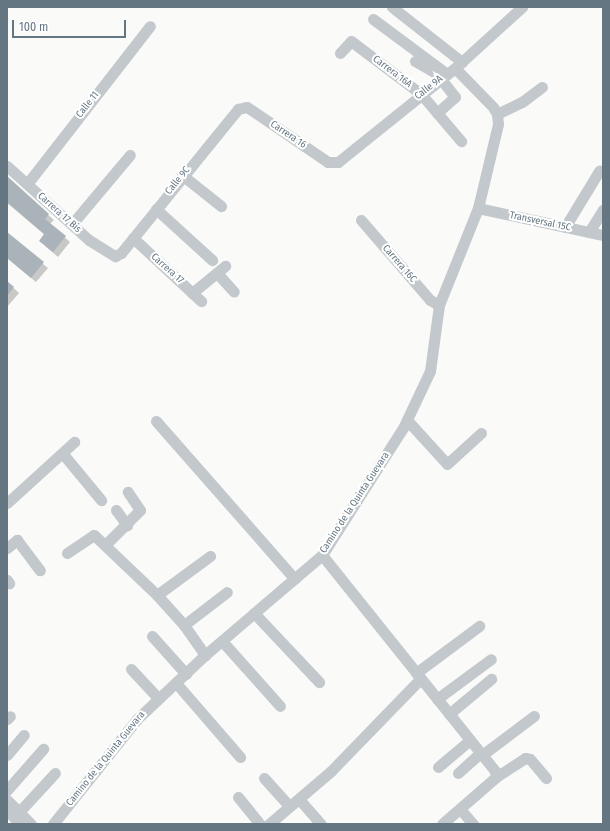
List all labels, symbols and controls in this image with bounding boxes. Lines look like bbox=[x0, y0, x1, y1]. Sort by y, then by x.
scale bar bbox=[14, 12, 128, 38]
text: 100 m bbox=[19, 20, 48, 34]
street label: Carrera 16A bbox=[370, 53, 414, 91]
street label: Calle 9A bbox=[413, 73, 445, 103]
street label: Calle 11 bbox=[74, 90, 102, 120]
street label: Carrera 16 bbox=[268, 119, 308, 151]
street label: Calle 9C bbox=[163, 165, 193, 197]
street label: Carrera 17 Bis bbox=[35, 190, 83, 236]
street label: Transversal 15C bbox=[508, 210, 572, 234]
street label: Carrera 16C bbox=[379, 243, 419, 285]
street label: Carrera 17 bbox=[148, 251, 186, 287]
street label: Camino de la Quinta Guevara bbox=[318, 450, 392, 556]
street label: Camino de la Quinta Guevara bbox=[64, 709, 148, 809]

